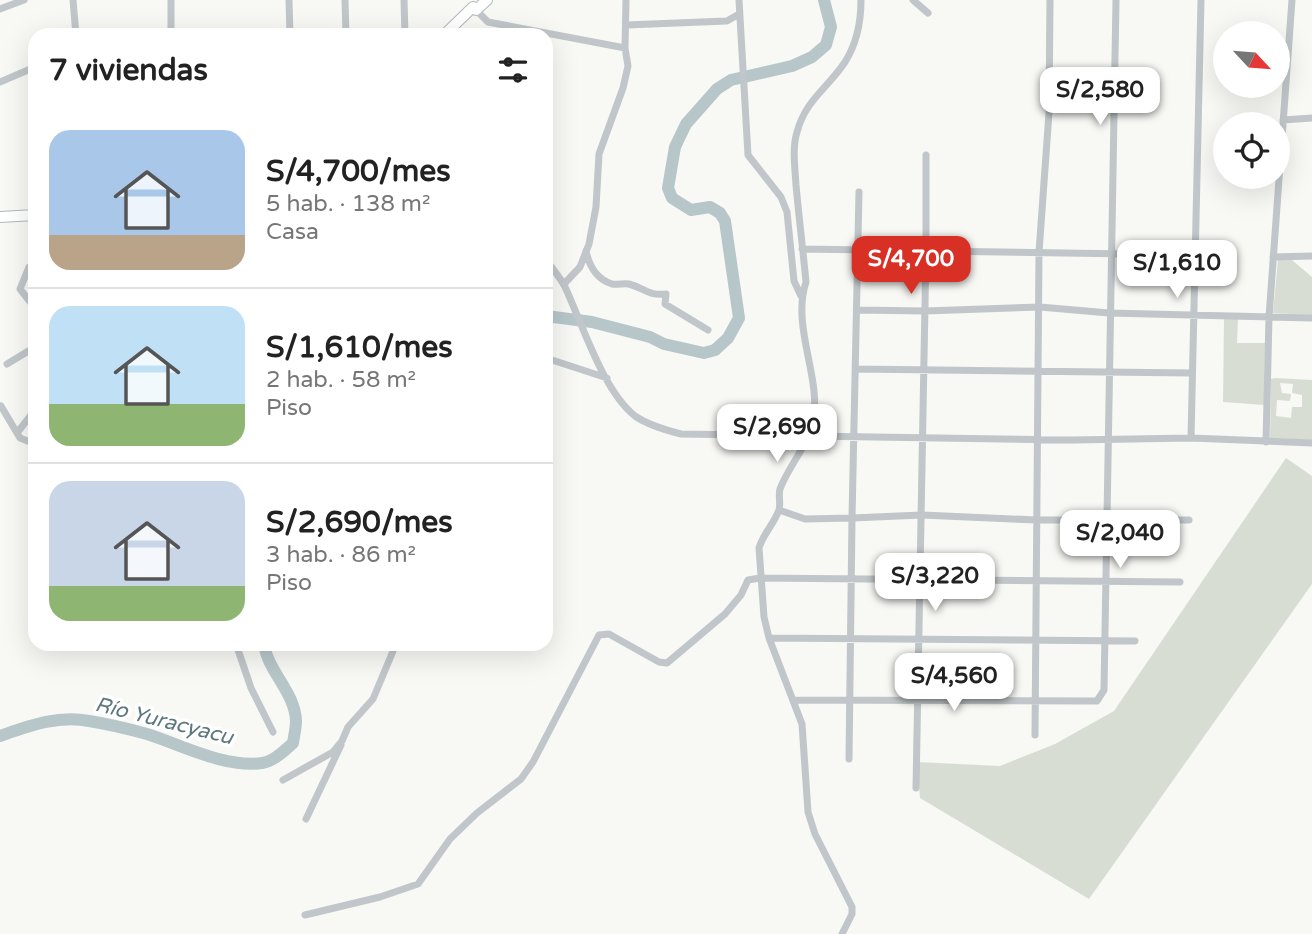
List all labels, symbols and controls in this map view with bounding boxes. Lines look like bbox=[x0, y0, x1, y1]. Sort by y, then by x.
north arrow bbox=[1213, 21, 1290, 98]
map controls bbox=[1213, 21, 1290, 189]
icon: filters bbox=[494, 51, 532, 89]
text: 7 viviendas bbox=[49, 52, 208, 89]
pin: S/2,580 bbox=[1035, 68, 1165, 127]
text: S/2,580 bbox=[1056, 76, 1144, 104]
button: locate bbox=[1213, 112, 1290, 189]
text: S/4,700/mes bbox=[266, 153, 451, 190]
icon: home bbox=[105, 158, 189, 242]
text: 5 hab. · 138 m² bbox=[266, 190, 431, 218]
text: Casa bbox=[266, 218, 319, 246]
pin: S/4,700 bbox=[846, 236, 976, 296]
pin: S/1,610 bbox=[1112, 240, 1242, 300]
text: S/4,700 bbox=[868, 245, 954, 273]
text: S/1,610 bbox=[1133, 249, 1221, 277]
text: S/1,610/mes bbox=[266, 329, 453, 366]
icon: home bbox=[105, 334, 189, 418]
text: 2 hab. · 58 m² bbox=[266, 366, 416, 394]
text: Piso bbox=[266, 394, 312, 422]
pin: S/2,690 bbox=[712, 405, 842, 464]
text: S/2,690 bbox=[733, 413, 821, 441]
text: S/2,690/mes bbox=[266, 504, 453, 541]
icon: home bbox=[105, 509, 189, 593]
pin: S/2,040 bbox=[1055, 510, 1185, 570]
text: S/2,040 bbox=[1076, 519, 1164, 547]
text: 3 hab. · 86 m² bbox=[266, 541, 416, 569]
pin: S/3,220 bbox=[870, 554, 1000, 613]
text: S/3,220 bbox=[891, 562, 979, 590]
text: Piso bbox=[266, 569, 312, 597]
pin: S/4,560 bbox=[889, 654, 1019, 713]
text: S/4,560 bbox=[911, 662, 997, 690]
water label: Río Yuracyacu bbox=[92, 692, 237, 750]

